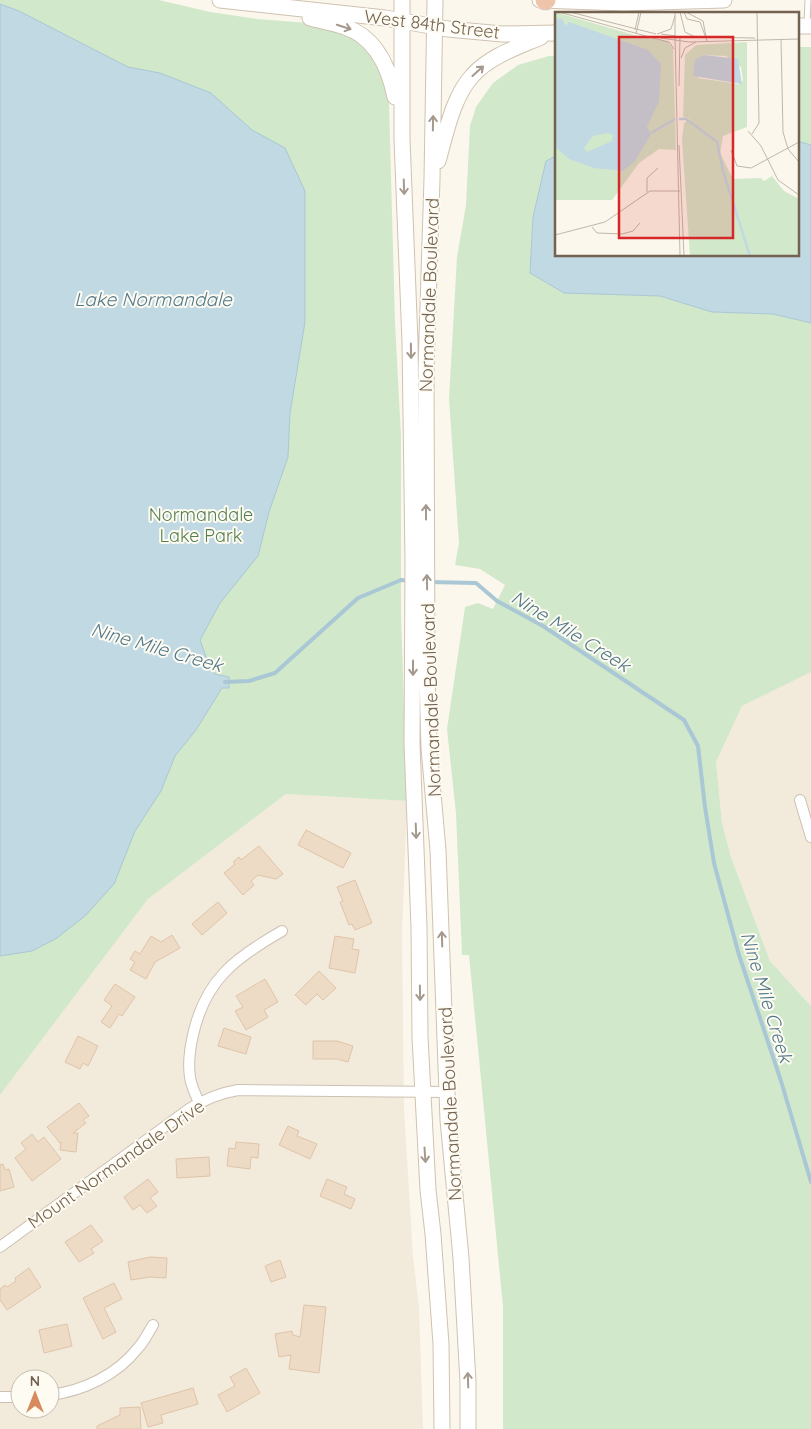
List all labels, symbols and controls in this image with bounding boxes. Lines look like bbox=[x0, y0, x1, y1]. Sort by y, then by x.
street label: West 84th Street bbox=[363, 4, 501, 44]
inset map bbox=[555, 12, 798, 256]
one-way arrow bbox=[336, 23, 351, 32]
one-way arrow bbox=[471, 65, 484, 77]
one-way arrow bbox=[428, 115, 438, 131]
one-way arrow bbox=[399, 179, 408, 195]
street label: Normandale Boulevard bbox=[414, 198, 444, 392]
water label: Lake Normandale bbox=[74, 287, 233, 311]
one-way arrow bbox=[406, 343, 415, 359]
park label: Normandale Lake Park bbox=[149, 503, 253, 547]
one-way arrow bbox=[421, 505, 431, 521]
one-way arrow bbox=[422, 574, 432, 590]
water label: Nine Mile Creek bbox=[507, 585, 636, 678]
street label: Normandale Boulevard bbox=[416, 603, 446, 797]
water label: Nine Mile Creek bbox=[89, 617, 227, 678]
one-way arrow bbox=[408, 660, 417, 676]
one-way arrow bbox=[411, 822, 421, 838]
water label: Nine Mile Creek bbox=[736, 929, 799, 1067]
one-way arrow bbox=[437, 931, 446, 947]
one-way arrow bbox=[415, 985, 424, 1001]
street label: Normandale Boulevard bbox=[433, 1006, 467, 1202]
street label: Mount Normandale Drive bbox=[23, 1094, 209, 1234]
one-way arrow bbox=[421, 1147, 430, 1163]
north arrow bbox=[10, 1369, 60, 1419]
text: N bbox=[30, 1372, 40, 1390]
one-way arrow bbox=[463, 1373, 473, 1389]

